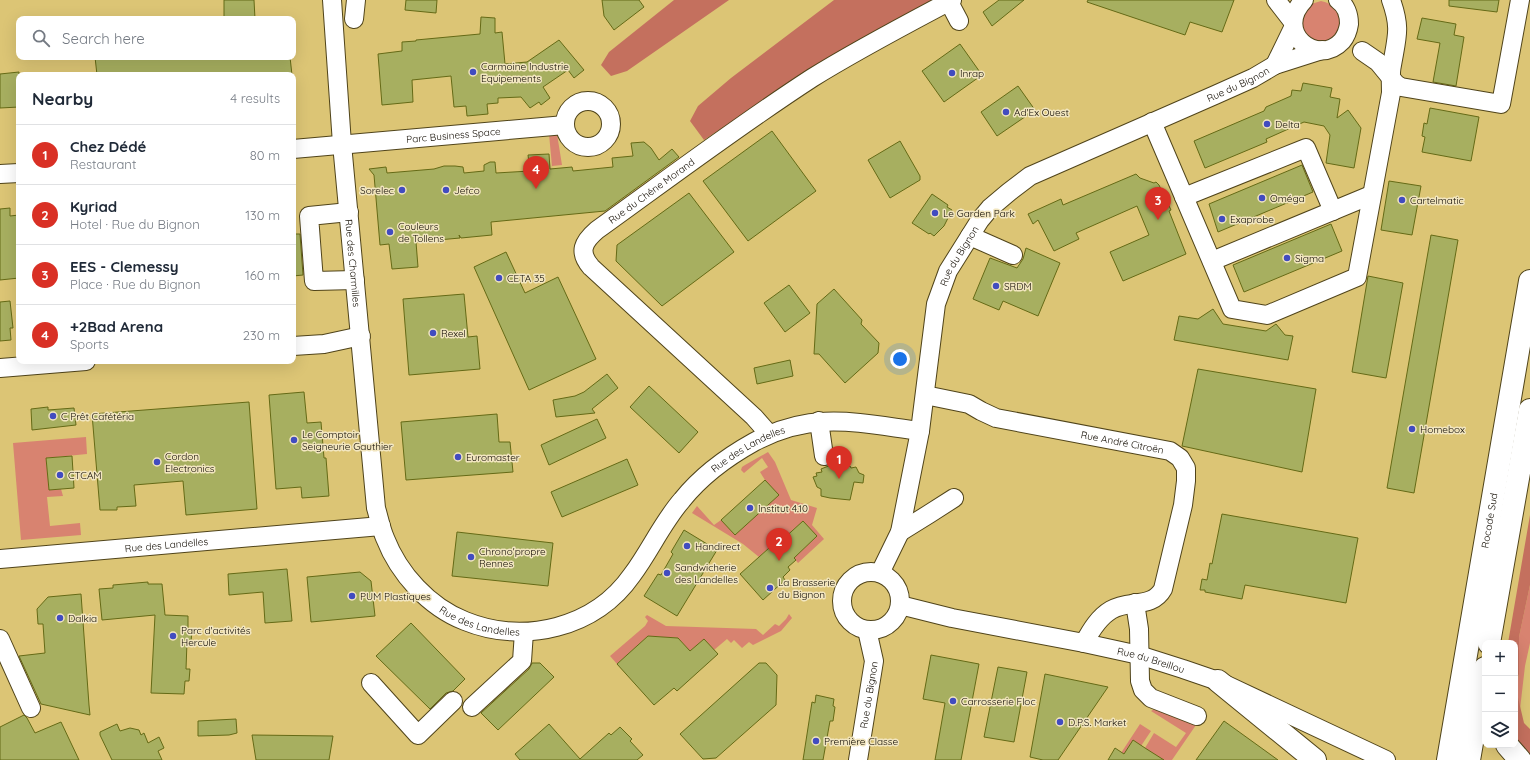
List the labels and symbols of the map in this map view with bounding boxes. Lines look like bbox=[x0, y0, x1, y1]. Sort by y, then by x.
place label: Carmoine Industrie Equipements bbox=[481, 60, 569, 85]
street label: Rue du Bignon bbox=[1205, 64, 1272, 105]
marker: Carmoine Industrie Equipements bbox=[468, 67, 478, 77]
place label: Inrap bbox=[960, 67, 984, 80]
marker: Inrap bbox=[947, 68, 957, 78]
place label: Ad'Ex Ouest bbox=[1014, 106, 1069, 119]
marker: Ad'Ex Ouest bbox=[1001, 107, 1011, 117]
place label: Delta bbox=[1275, 118, 1300, 131]
marker: Delta bbox=[1262, 119, 1272, 129]
street label: Parc Business Space bbox=[406, 125, 502, 146]
street label: Rue du Chêne Morand bbox=[606, 155, 697, 227]
pin: 4 bbox=[523, 156, 549, 189]
place label: Sorelec bbox=[360, 184, 394, 197]
place label: Jefco bbox=[454, 184, 480, 197]
marker: Sorelec bbox=[397, 185, 407, 195]
marker: Jefco bbox=[441, 185, 451, 195]
pin: 3 bbox=[1145, 187, 1171, 220]
place label: Oméga bbox=[1270, 192, 1305, 205]
marker: Oméga bbox=[1257, 193, 1267, 203]
place label: Cartelmatic bbox=[1410, 194, 1464, 207]
marker: Cartelmatic bbox=[1397, 195, 1407, 205]
place label: Le Garden Park bbox=[943, 207, 1015, 220]
marker: Le Garden Park bbox=[930, 208, 940, 218]
place label: Exaprobe bbox=[1230, 213, 1274, 226]
marker: Exaprobe bbox=[1217, 214, 1227, 224]
street label: Rue des Charmilles bbox=[342, 219, 363, 308]
place label: Couleurs de Tollens bbox=[398, 220, 444, 245]
street label: Rue du Bignon bbox=[937, 224, 982, 288]
marker: Couleurs de Tollens bbox=[385, 227, 395, 237]
place label: Sigma bbox=[1295, 252, 1324, 265]
marker: Sigma bbox=[1282, 253, 1292, 263]
place label: CETA 35 bbox=[507, 272, 545, 285]
marker: CETA 35 bbox=[494, 273, 504, 283]
place label: SRDM bbox=[1004, 280, 1032, 293]
marker: SRDM bbox=[991, 281, 1001, 291]
place label: Rexel bbox=[441, 327, 466, 340]
marker: Rexel bbox=[428, 328, 438, 338]
your location bbox=[890, 349, 910, 369]
place label: C Prêt Cafétéria bbox=[61, 410, 134, 423]
marker: C Prêt Cafétéria bbox=[48, 411, 58, 421]
street label: Rue des Landelles bbox=[708, 423, 787, 475]
place label: Homebox bbox=[1420, 423, 1465, 436]
marker: Homebox bbox=[1407, 424, 1417, 434]
place label: Le Comptoir Seigneurie Gauthier bbox=[302, 428, 393, 453]
street label: Rue André Citroën bbox=[1080, 428, 1165, 457]
marker: Le Comptoir Seigneurie Gauthier bbox=[289, 435, 299, 445]
pin: 1 bbox=[826, 446, 852, 479]
place label: Cordon Electronics bbox=[165, 450, 215, 475]
place label: Euromaster bbox=[466, 451, 520, 464]
marker: Euromaster bbox=[453, 452, 463, 462]
marker: Cordon Electronics bbox=[152, 457, 162, 467]
place label: CTCAM bbox=[68, 469, 102, 482]
marker: CTCAM bbox=[55, 470, 65, 480]
street label: Rocade Sud bbox=[1478, 492, 1501, 549]
place label: Institut 4.10 bbox=[758, 502, 808, 515]
marker: Institut 4.10 bbox=[745, 503, 755, 513]
pin: 2 bbox=[766, 528, 792, 561]
street label: Rue des Landelles bbox=[124, 535, 209, 555]
place label: Handirect bbox=[695, 540, 741, 553]
marker: Handirect bbox=[682, 541, 692, 551]
place label: Chrono'propre Rennes bbox=[479, 545, 546, 570]
marker: Chrono'propre Rennes bbox=[466, 552, 476, 562]
place label: Sandwicherie des Landelles bbox=[675, 561, 738, 586]
marker: Sandwicherie des Landelles bbox=[662, 568, 672, 578]
place label: La Brasserie du Bignon bbox=[778, 576, 835, 601]
marker: La Brasserie du Bignon bbox=[765, 583, 775, 593]
place label: PUM Plastiques bbox=[360, 590, 431, 603]
marker: PUM Plastiques bbox=[347, 591, 357, 601]
street label: Rue des Landelles bbox=[437, 603, 520, 639]
place label: Dalkia bbox=[68, 612, 97, 625]
marker: Dalkia bbox=[55, 613, 65, 623]
place label: Parc d'activités Hercule bbox=[181, 624, 251, 649]
marker: Parc d'activités Hercule bbox=[168, 631, 178, 641]
street label: Rue du Breillou bbox=[1116, 644, 1186, 676]
street label: Rue du Bignon bbox=[857, 660, 881, 729]
place label: Carrosserie Floc bbox=[961, 695, 1036, 708]
marker: Carrosserie Floc bbox=[948, 696, 958, 706]
place label: D.P.S. Market bbox=[1068, 716, 1127, 729]
marker: D.P.S. Market bbox=[1055, 717, 1065, 727]
place label: Première Classe bbox=[824, 735, 898, 748]
marker: Première Classe bbox=[811, 736, 821, 746]

